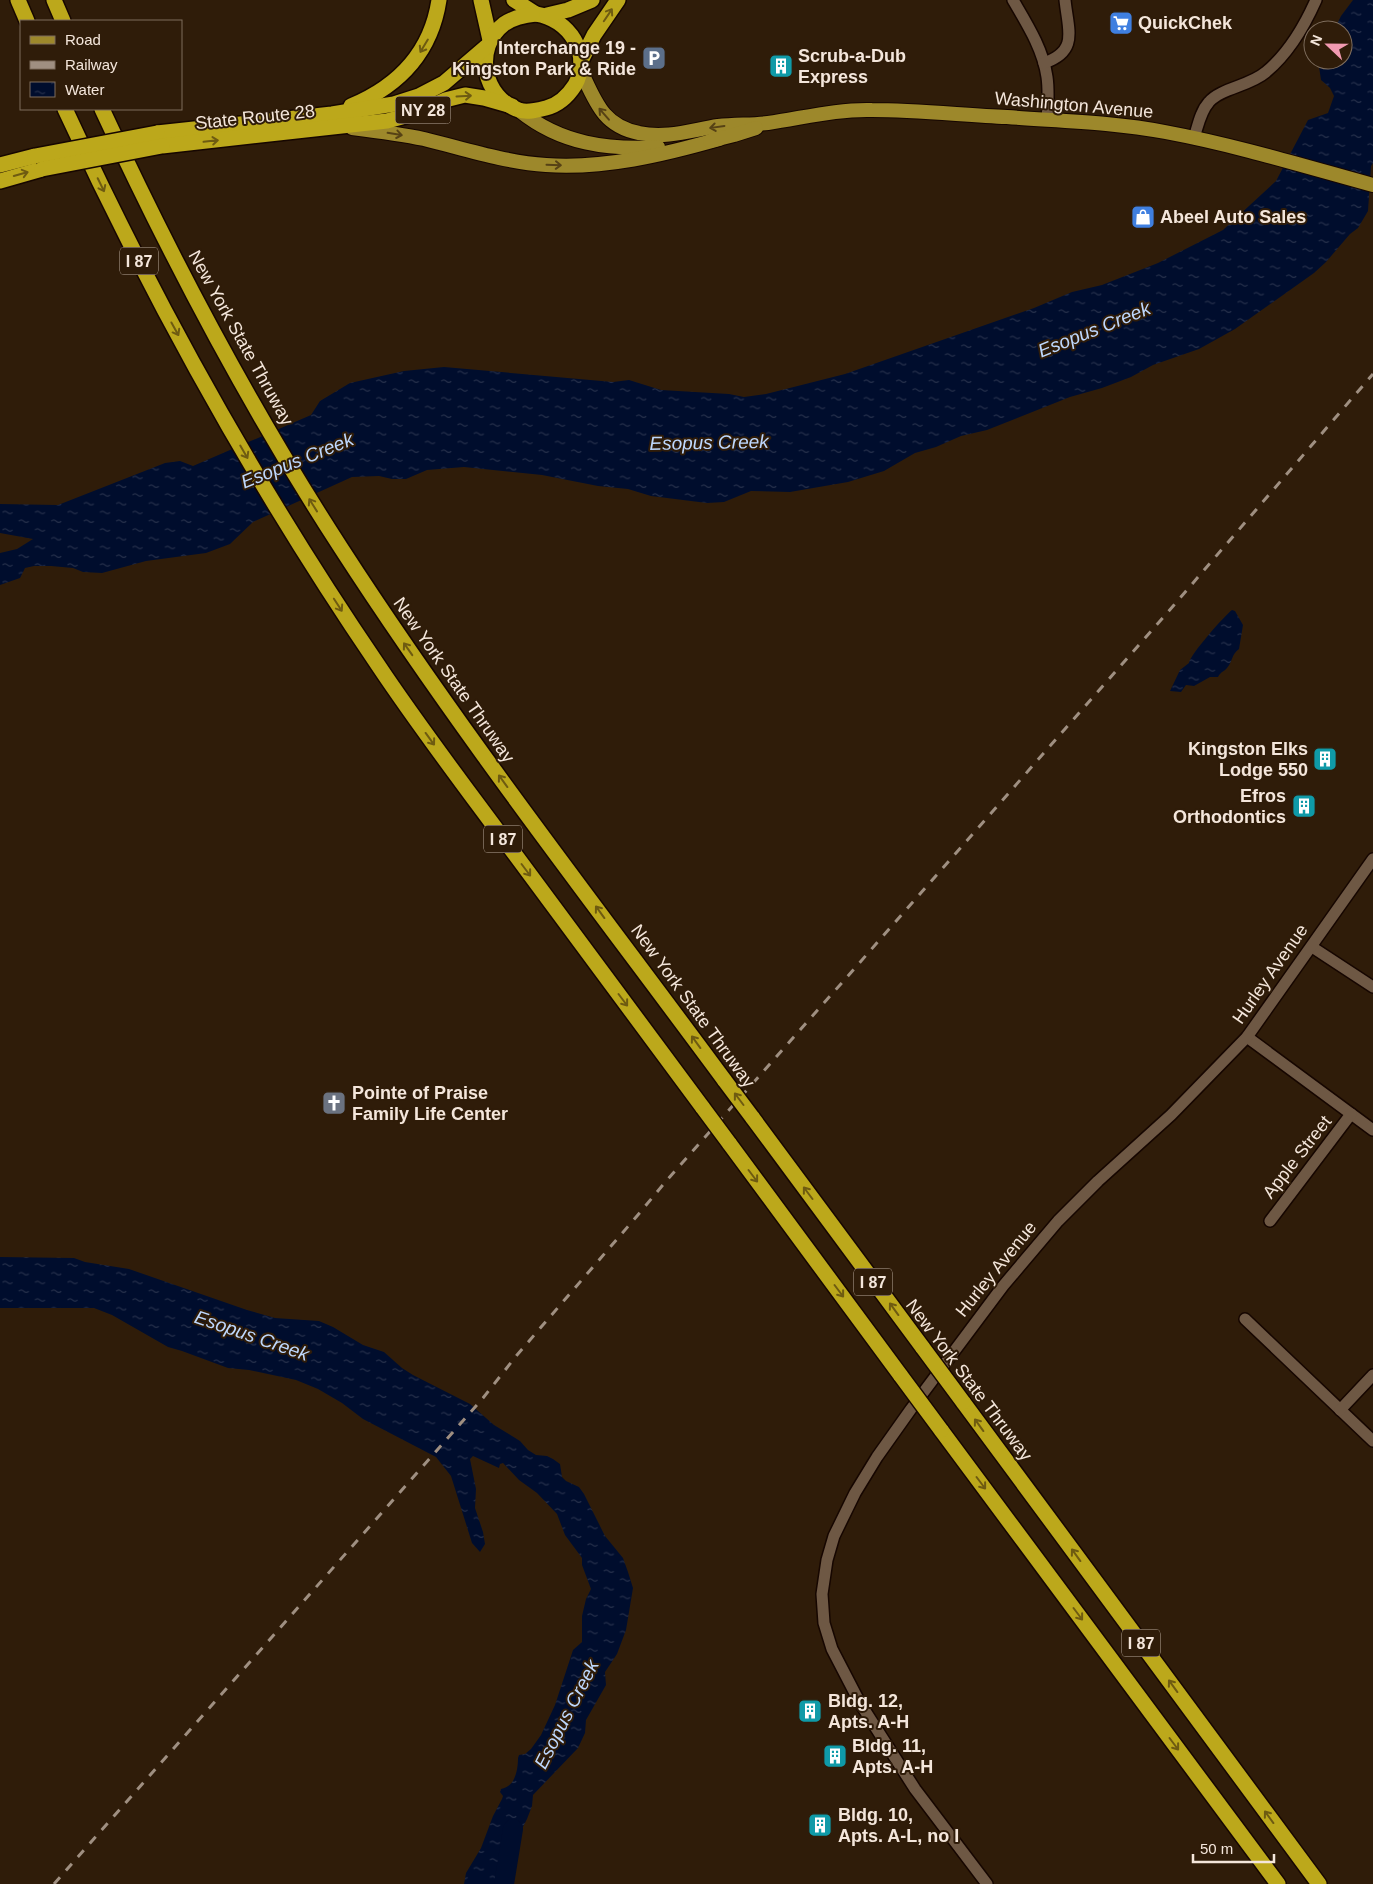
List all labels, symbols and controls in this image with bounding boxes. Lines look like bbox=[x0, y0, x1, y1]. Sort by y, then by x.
one-way arrow bbox=[602, 8, 613, 22]
supermarket icon: QuickChek bbox=[1108, 10, 1134, 36]
place label: QuickChek bbox=[1138, 13, 1233, 33]
legend bbox=[20, 20, 182, 110]
north arrow bbox=[1303, 20, 1353, 70]
text: Road bbox=[65, 31, 101, 48]
text: N bbox=[1307, 32, 1325, 48]
one-way arrow bbox=[419, 38, 429, 52]
place label: Interchange 19 - Kingston Park & Ride bbox=[452, 38, 636, 79]
parking icon: Interchange 19 - Kingston Park & Ride bbox=[641, 45, 667, 71]
place label: Scrub-a-Dub Express bbox=[798, 46, 906, 87]
building icon: Scrub-a-Dub Express bbox=[768, 53, 794, 79]
text: Railway bbox=[65, 56, 118, 73]
text: Water bbox=[65, 81, 104, 98]
street label: Washington Avenue bbox=[994, 88, 1154, 122]
one-way arrow bbox=[456, 92, 472, 101]
road number: NY 28 bbox=[396, 96, 450, 124]
street label: State Route 28 bbox=[194, 101, 316, 133]
one-way arrow bbox=[598, 108, 610, 121]
one-way arrow bbox=[710, 122, 726, 132]
one-way arrow bbox=[386, 129, 402, 139]
one-way arrow bbox=[203, 136, 219, 145]
one-way arrow bbox=[546, 161, 562, 170]
one-way arrow bbox=[12, 169, 28, 179]
one-way arrow bbox=[96, 177, 106, 192]
shop icon: Abeel Auto Sales bbox=[1130, 204, 1156, 230]
place label: Abeel Auto Sales bbox=[1160, 207, 1306, 227]
street label: New York State Thruway bbox=[185, 247, 297, 429]
road number: I 87 bbox=[120, 248, 158, 274]
water label: Esopus Creek bbox=[1035, 297, 1155, 362]
one-way arrow bbox=[170, 322, 180, 337]
water label: Esopus Creek bbox=[238, 428, 358, 493]
water label: Esopus Creek bbox=[649, 431, 770, 454]
one-way arrow bbox=[239, 445, 249, 459]
one-way arrow bbox=[308, 498, 319, 512]
street label: New York State Thruway bbox=[389, 594, 519, 766]
one-way arrow bbox=[333, 597, 343, 611]
one-way arrow bbox=[403, 642, 413, 656]
one-way arrow bbox=[425, 732, 435, 746]
place label: Kingston Elks Lodge 550 bbox=[1188, 739, 1308, 780]
building icon: Kingston Elks Lodge 550 bbox=[1312, 746, 1338, 772]
one-way arrow bbox=[498, 774, 508, 788]
place label: Efros Orthodontics bbox=[1173, 786, 1286, 827]
building icon: Efros Orthodontics bbox=[1291, 793, 1317, 819]
road number: I 87 bbox=[484, 826, 522, 852]
one-way arrow bbox=[521, 863, 532, 876]
one-way arrow bbox=[594, 906, 605, 919]
street label: Hurley Avenue bbox=[1228, 920, 1312, 1028]
street label: New York State Thruway bbox=[627, 921, 759, 1091]
one-way arrow bbox=[618, 993, 628, 1007]
one-way arrow bbox=[691, 1035, 701, 1049]
place label: Pointe of Praise Family Life Center bbox=[352, 1083, 508, 1124]
church icon: Pointe of Praise Family Life Center bbox=[321, 1090, 347, 1116]
one-way arrow bbox=[733, 1093, 744, 1107]
street label: Apple Street bbox=[1259, 1112, 1335, 1202]
one-way arrow bbox=[748, 1169, 758, 1183]
one-way arrow bbox=[802, 1187, 813, 1200]
street label: Hurley Avenue bbox=[951, 1217, 1041, 1321]
road number: I 87 bbox=[854, 1268, 892, 1295]
one-way arrow bbox=[833, 1284, 844, 1297]
street label: New York State Thruway bbox=[902, 1295, 1036, 1465]
one-way arrow bbox=[888, 1303, 899, 1316]
water label: Esopus Creek bbox=[192, 1306, 313, 1365]
one-way arrow bbox=[974, 1418, 984, 1432]
one-way arrow bbox=[976, 1476, 986, 1490]
one-way arrow bbox=[1071, 1548, 1081, 1562]
one-way arrow bbox=[1072, 1607, 1083, 1620]
road number: I 87 bbox=[1122, 1630, 1160, 1656]
water label: Esopus Creek bbox=[530, 1655, 604, 1772]
one-way arrow bbox=[1167, 1680, 1178, 1693]
place label: Bldg. 12, Apts. A-H bbox=[828, 1691, 909, 1732]
building icon: Bldg. 12, Apts. A-H bbox=[797, 1698, 823, 1724]
place label: Bldg. 11, Apts. A-H bbox=[852, 1736, 933, 1777]
one-way arrow bbox=[1169, 1737, 1179, 1751]
building icon: Bldg. 11, Apts. A-H bbox=[822, 1743, 848, 1769]
place label: Bldg. 10, Apts. A-L, no I bbox=[838, 1805, 959, 1846]
one-way arrow bbox=[1264, 1810, 1274, 1824]
building icon: Bldg. 10, Apts. A-L, no I bbox=[807, 1812, 833, 1838]
scale bar bbox=[1193, 1832, 1274, 1864]
text: 50 m bbox=[1200, 1840, 1233, 1857]

